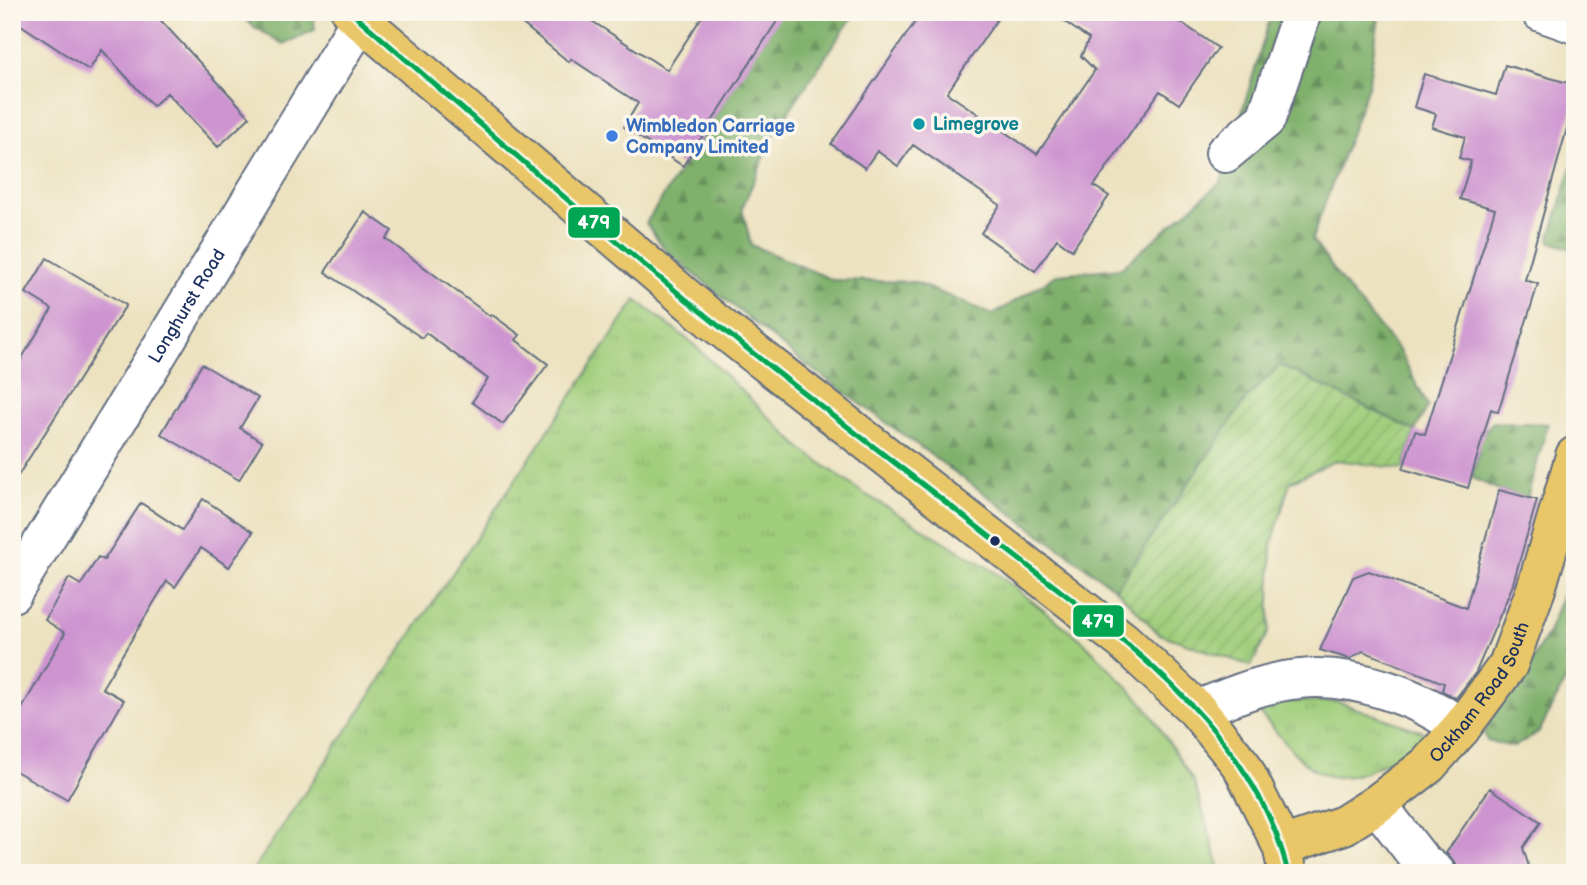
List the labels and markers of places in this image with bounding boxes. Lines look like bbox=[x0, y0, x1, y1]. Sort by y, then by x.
place label: Limegrove bbox=[933, 114, 1019, 135]
place label: Wimbledon Carriage Company Limited bbox=[626, 116, 795, 158]
marker: Limegrove bbox=[911, 116, 927, 132]
marker: Wimbledon Carriage Company Limited bbox=[604, 128, 620, 144]
unlabelled marker bbox=[988, 534, 1002, 548]

